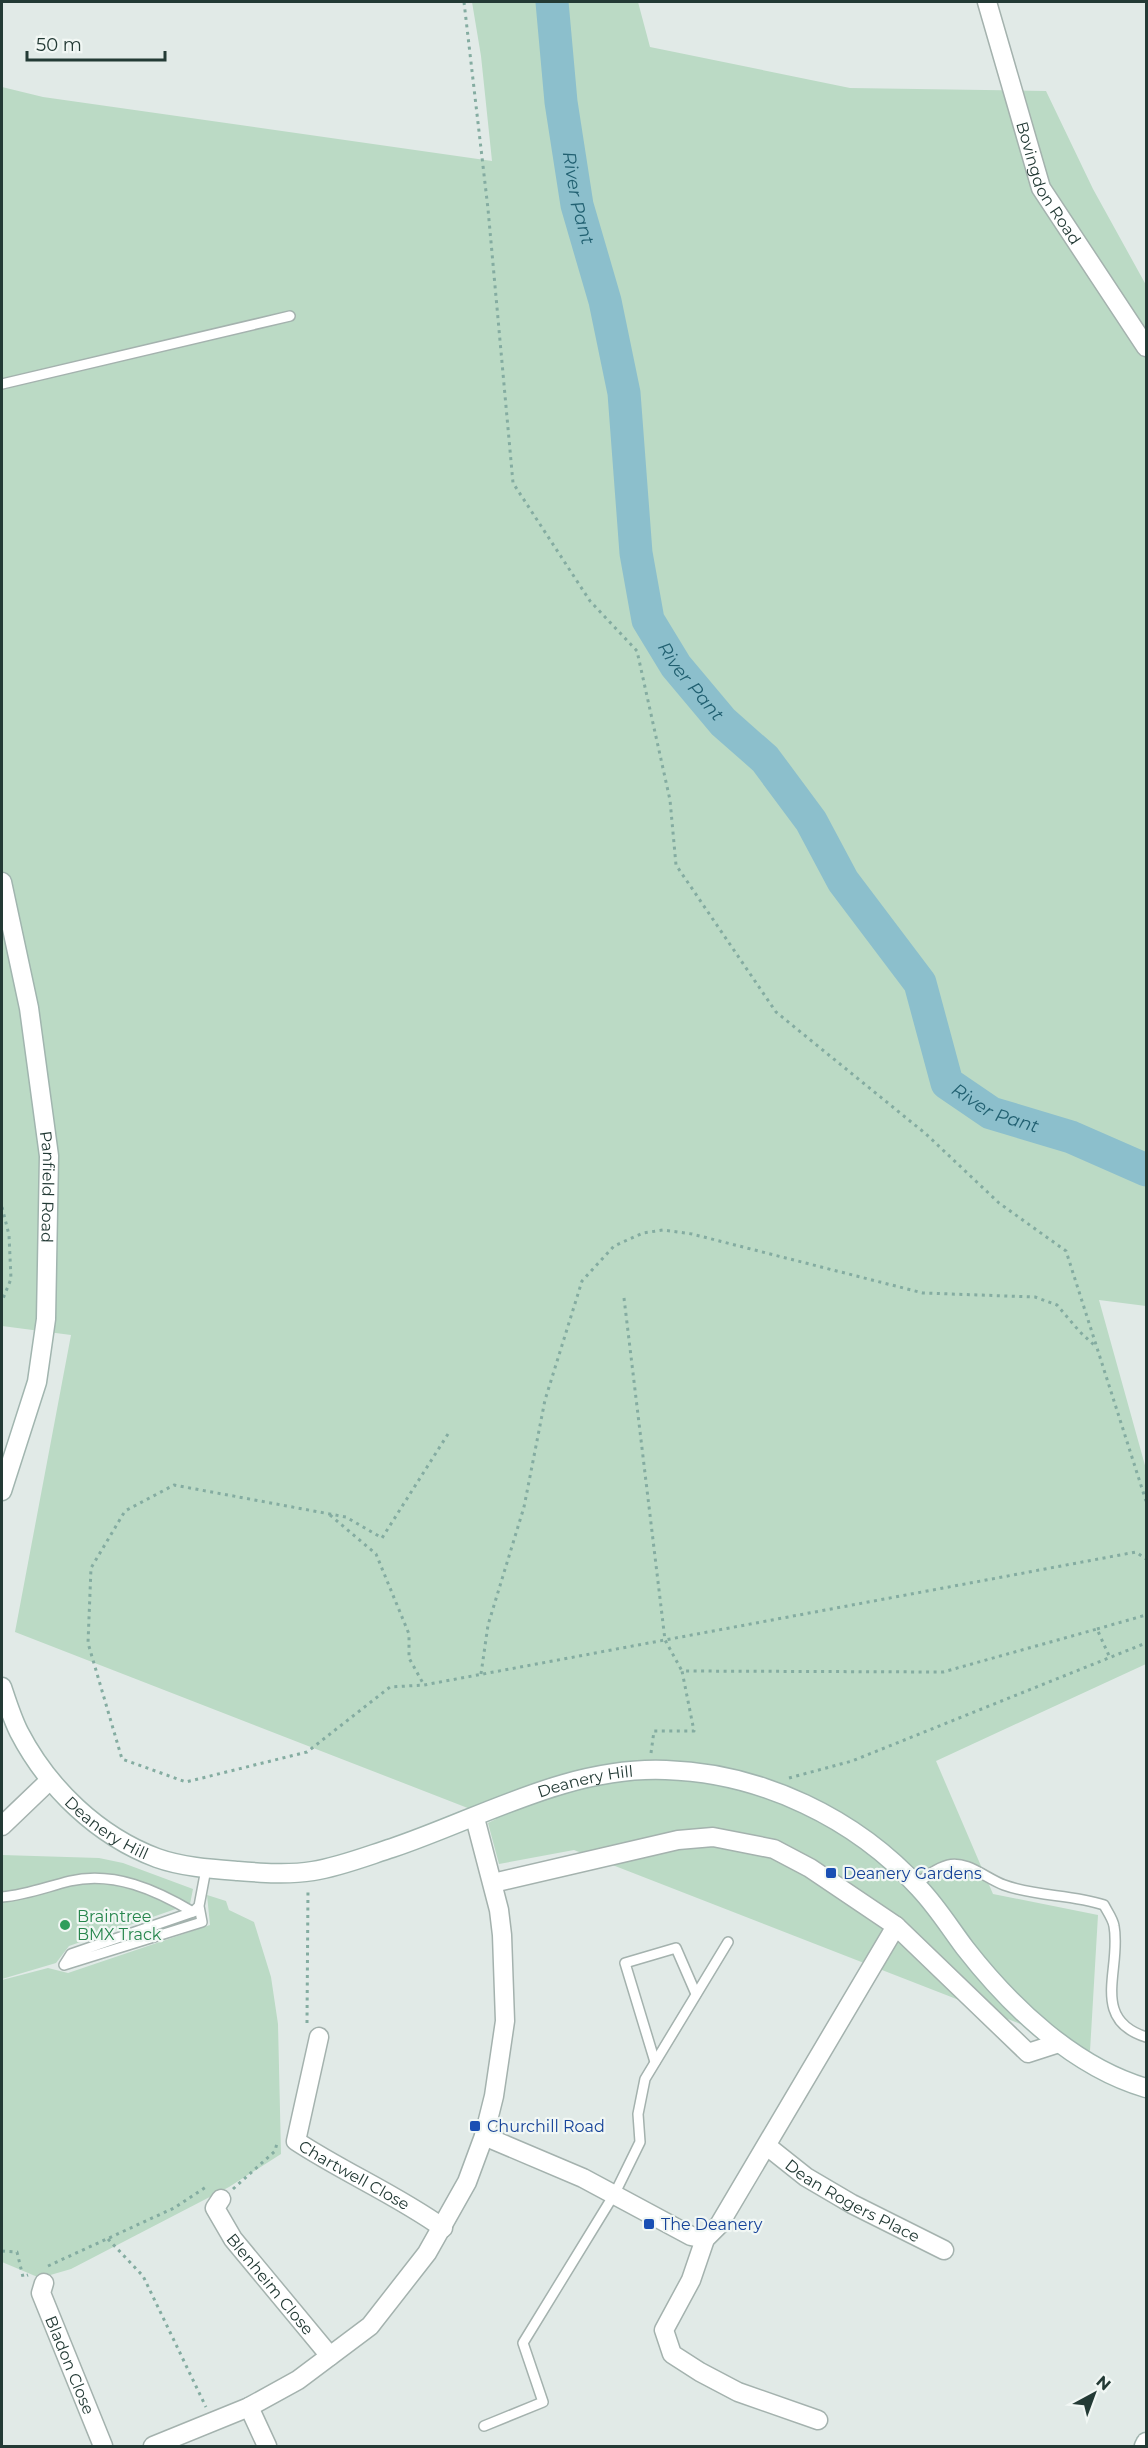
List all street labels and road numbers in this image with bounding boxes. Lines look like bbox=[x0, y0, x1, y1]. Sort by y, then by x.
street label: Bovingdon Road bbox=[1012, 119, 1085, 248]
street label: Panfield Road bbox=[36, 1130, 58, 1243]
street label: Deanery Hill bbox=[535, 1762, 634, 1802]
street label: Deanery Hill bbox=[61, 1792, 151, 1863]
street label: Chartwell Close bbox=[295, 2136, 413, 2214]
street label: Dean Rogers Place bbox=[781, 2155, 923, 2246]
street label: Blenheim Close bbox=[222, 2230, 317, 2339]
street label: Bladon Close bbox=[41, 2313, 98, 2417]

